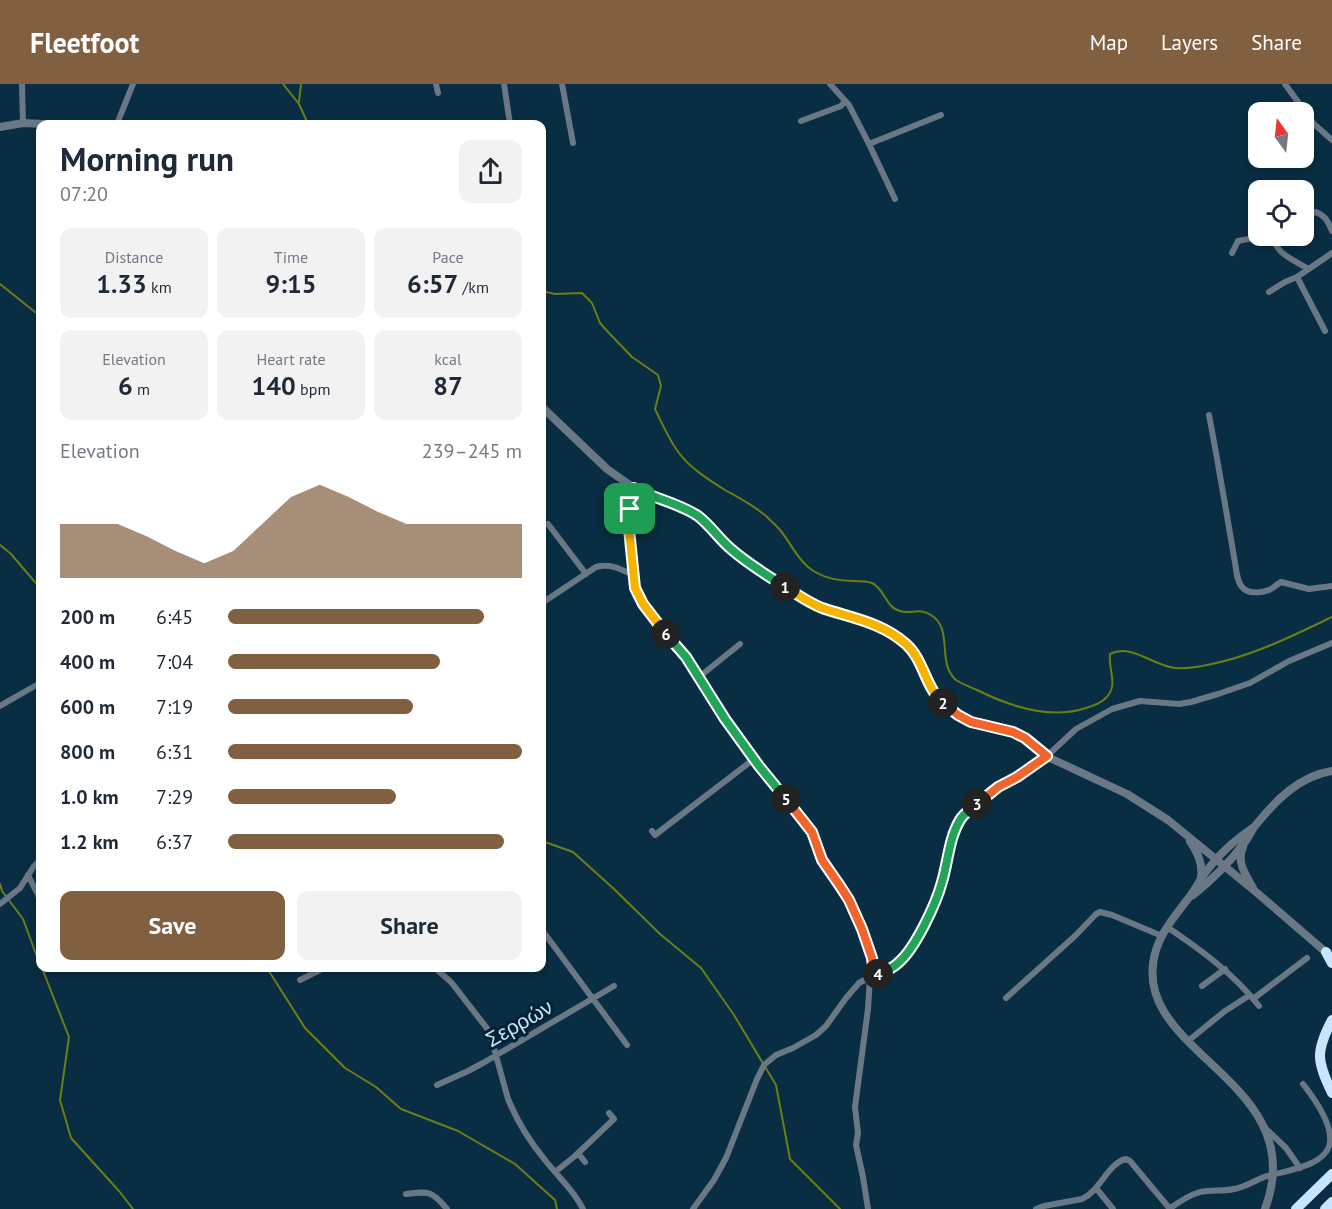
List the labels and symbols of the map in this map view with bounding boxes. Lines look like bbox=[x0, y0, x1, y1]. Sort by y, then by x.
north arrow bbox=[1248, 102, 1314, 168]
pin bbox=[604, 483, 655, 534]
pin: 1 bbox=[770, 572, 800, 602]
pin: 6 bbox=[651, 619, 681, 649]
pin: 2 bbox=[928, 688, 958, 718]
pin: 5 bbox=[771, 784, 801, 814]
pin: 3 bbox=[962, 789, 992, 819]
pin: 4 bbox=[863, 959, 893, 989]
street label: Σερρών bbox=[481, 993, 557, 1053]

